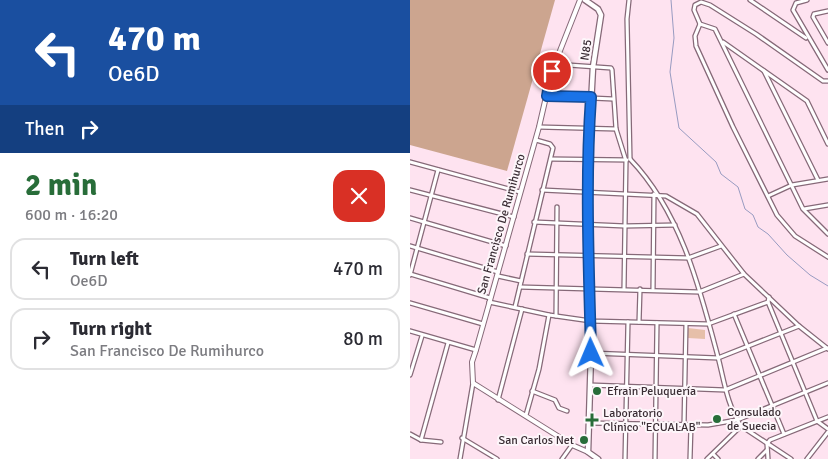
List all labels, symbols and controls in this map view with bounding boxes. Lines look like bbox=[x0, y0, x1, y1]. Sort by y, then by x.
text: 470 m bbox=[108, 17, 201, 60]
icon: left bbox=[25, 20, 90, 85]
street label: N85 bbox=[577, 38, 596, 62]
pin bbox=[531, 50, 573, 92]
icon: arrive bbox=[538, 57, 566, 85]
text: Oe6D bbox=[108, 60, 160, 87]
icon: right bbox=[75, 115, 103, 143]
text: Then bbox=[25, 117, 65, 141]
street label: San Francisco De Rumihurco bbox=[474, 152, 529, 296]
text: 2 min bbox=[25, 167, 97, 204]
button: close bbox=[333, 170, 385, 222]
text: 600 m · 16:20 bbox=[25, 205, 118, 225]
text: Turn left bbox=[70, 247, 139, 271]
icon: left bbox=[27, 255, 55, 283]
text: 470 m bbox=[333, 257, 383, 281]
text: Oe6D bbox=[70, 271, 108, 291]
text: Turn right bbox=[70, 317, 152, 341]
icon: right bbox=[27, 325, 55, 353]
position arrow bbox=[564, 326, 616, 378]
text: 80 m bbox=[343, 327, 383, 351]
text: San Francisco De Rumihurco bbox=[70, 341, 264, 361]
place label: Efrain Peluquería bbox=[607, 384, 696, 399]
marker: Efrain Peluquería bbox=[591, 385, 603, 397]
place label: Consulado de Suecia bbox=[727, 405, 781, 434]
place label: Laboratorio Clínico "ECUALAB" bbox=[603, 406, 701, 435]
marker: Laboratorio Clínico "ECUALAB" bbox=[585, 413, 599, 427]
marker: Consulado de Suecia bbox=[711, 413, 723, 425]
place label: San Carlos Net bbox=[499, 433, 574, 448]
marker: San Carlos Net bbox=[578, 434, 590, 446]

